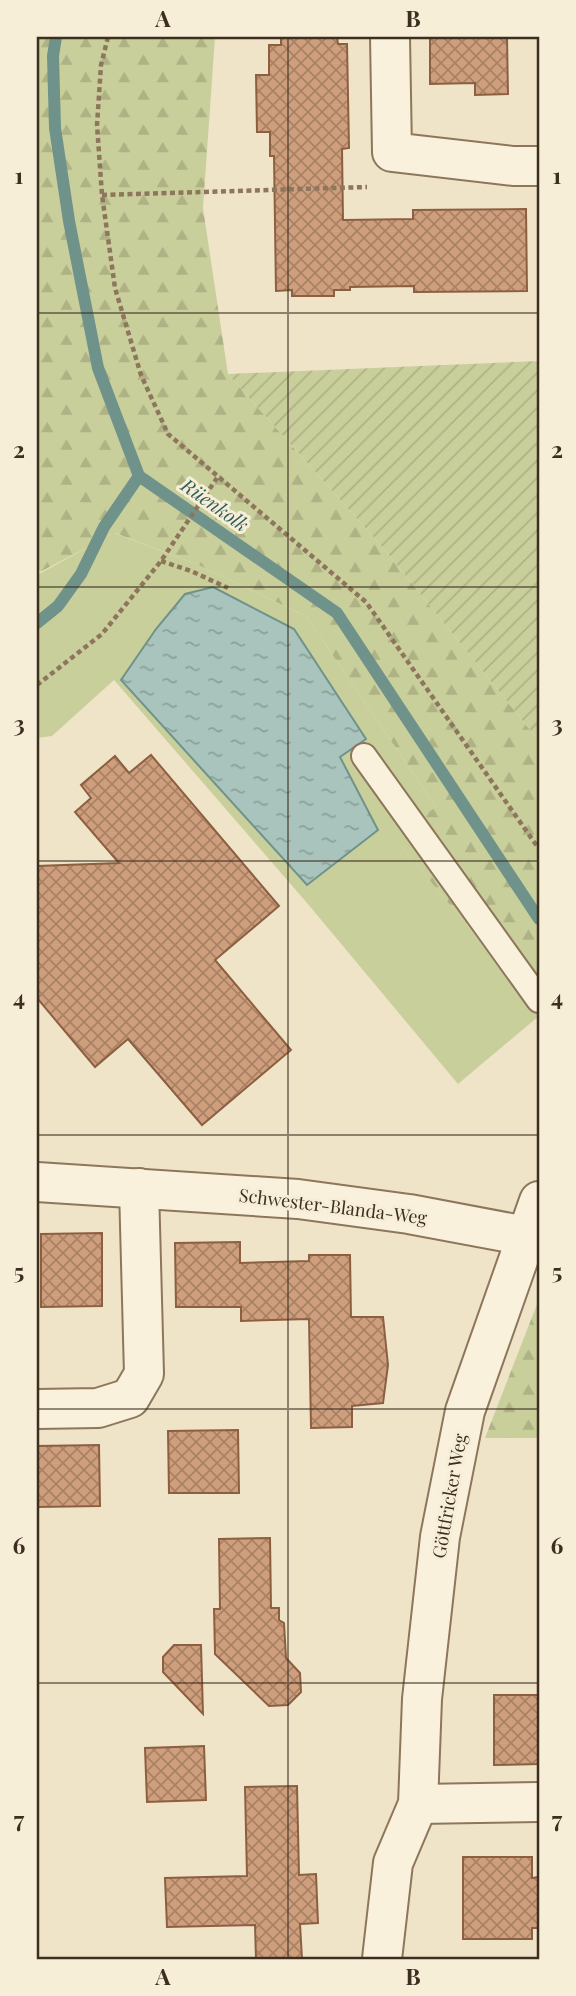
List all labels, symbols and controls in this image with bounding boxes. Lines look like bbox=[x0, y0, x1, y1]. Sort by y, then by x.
text: A bbox=[154, 2, 171, 33]
text: B bbox=[405, 2, 421, 33]
text: 1 bbox=[15, 159, 24, 190]
text: 1 bbox=[553, 159, 562, 190]
text: 2 bbox=[13, 433, 25, 464]
text: 2 bbox=[551, 433, 563, 464]
water label: Rüenkolk bbox=[176, 471, 255, 537]
text: 3 bbox=[13, 707, 25, 738]
text: 3 bbox=[551, 707, 563, 738]
text: 4 bbox=[13, 981, 25, 1012]
text: 4 bbox=[551, 981, 563, 1012]
street label: Schwester-Blanda-Weg bbox=[238, 1183, 429, 1230]
text: 5 bbox=[14, 1255, 24, 1286]
text: 5 bbox=[552, 1255, 562, 1286]
street label: Göttfricker Weg bbox=[426, 1431, 472, 1560]
text: 6 bbox=[13, 1529, 26, 1560]
text: 6 bbox=[551, 1529, 564, 1560]
text: 7 bbox=[14, 1803, 25, 1834]
text: 7 bbox=[552, 1803, 563, 1834]
text: A bbox=[154, 1960, 171, 1991]
text: B bbox=[405, 1960, 421, 1991]

